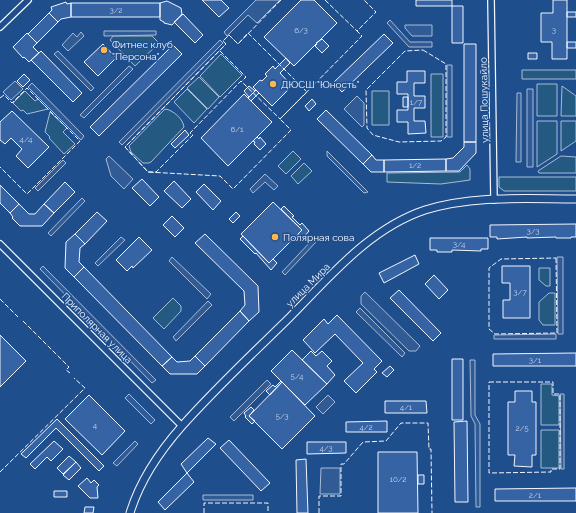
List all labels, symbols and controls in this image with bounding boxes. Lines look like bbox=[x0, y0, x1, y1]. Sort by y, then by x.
house number: 3/2 bbox=[109, 5, 123, 15]
house number: 6/3 bbox=[294, 25, 308, 35]
house number: 3 bbox=[552, 25, 556, 35]
place label: Фитнес клуб "Персона" bbox=[112, 39, 173, 62]
marker: Фитнес клуб "Персона" bbox=[99, 45, 109, 55]
street label: улица Пошукайло bbox=[478, 57, 490, 143]
marker: ДЮСШ "Юность" bbox=[268, 79, 278, 89]
place label: ДЮСШ "Юность" bbox=[281, 79, 360, 90]
house number: 1/7 bbox=[410, 97, 423, 107]
house number: 6/1 bbox=[231, 124, 244, 134]
house number: 4/4 bbox=[20, 134, 33, 144]
house number: 1/2 bbox=[409, 160, 421, 170]
house number: 3/3 bbox=[526, 226, 540, 236]
marker: Полярная сова bbox=[270, 232, 280, 242]
place label: Полярная сова bbox=[283, 232, 354, 243]
house number: 3/4 bbox=[453, 239, 466, 249]
street label: улица Мира bbox=[284, 261, 332, 309]
house number: 3/7 bbox=[513, 287, 527, 297]
street label: Приполярная улица bbox=[60, 291, 134, 365]
house number: 3/1 bbox=[529, 355, 542, 365]
house number: 5/4 bbox=[291, 371, 304, 381]
house number: 4/1 bbox=[400, 402, 413, 412]
house number: 5/3 bbox=[275, 411, 289, 421]
house number: 4 bbox=[93, 420, 98, 430]
house number: 4/2 bbox=[359, 422, 373, 432]
house number: 2/5 bbox=[515, 423, 529, 433]
house number: 4/3 bbox=[319, 443, 333, 453]
house number: 10/2 bbox=[389, 474, 407, 484]
house number: 2/1 bbox=[529, 490, 542, 500]

